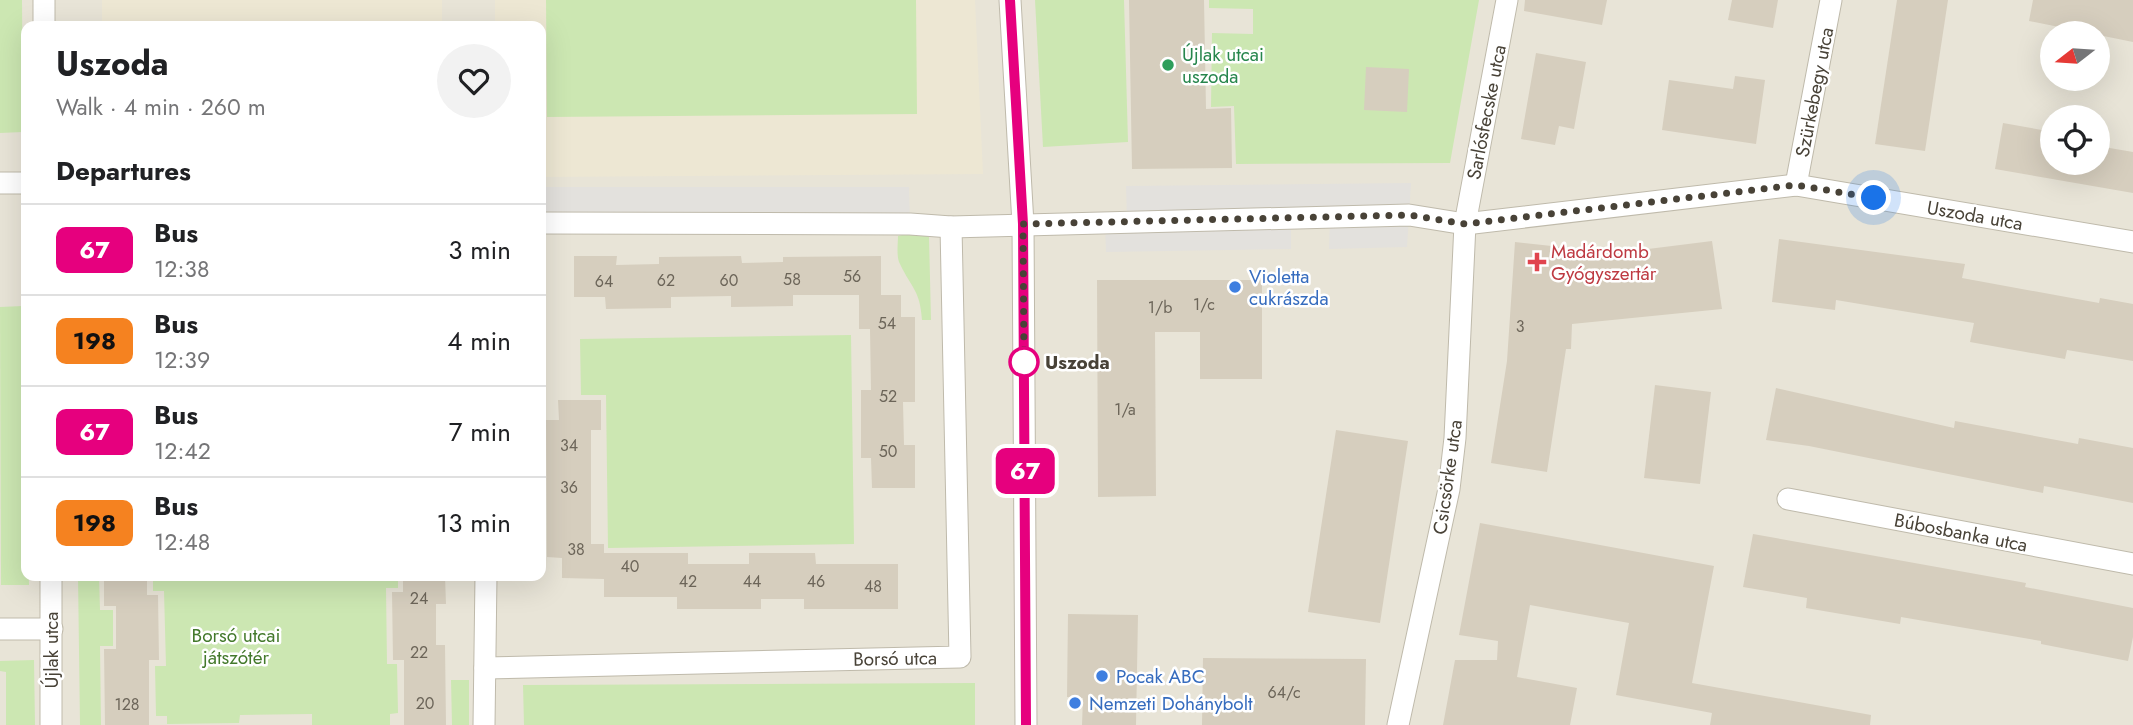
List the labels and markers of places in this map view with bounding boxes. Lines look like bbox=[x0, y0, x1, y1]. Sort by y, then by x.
place label: Újlak utcai uszoda bbox=[1182, 41, 1264, 90]
marker: Újlak utcai uszoda bbox=[1160, 57, 1176, 73]
place label: Madárdomb Gyógyszertár bbox=[1551, 238, 1657, 287]
marker: Madárdomb Gyógyszertár bbox=[1529, 254, 1545, 270]
place label: Violetta cukrászda bbox=[1249, 263, 1329, 312]
marker: Violetta cukrászda bbox=[1227, 279, 1243, 295]
marker: Uszoda bbox=[1009, 347, 1039, 377]
place label: Uszoda bbox=[1045, 349, 1110, 376]
place label: Pocak ABC bbox=[1116, 663, 1205, 690]
marker: Pocak ABC bbox=[1094, 668, 1110, 684]
place label: Nemzeti Dohánybolt bbox=[1089, 690, 1253, 717]
marker: Nemzeti Dohánybolt bbox=[1067, 695, 1083, 711]

